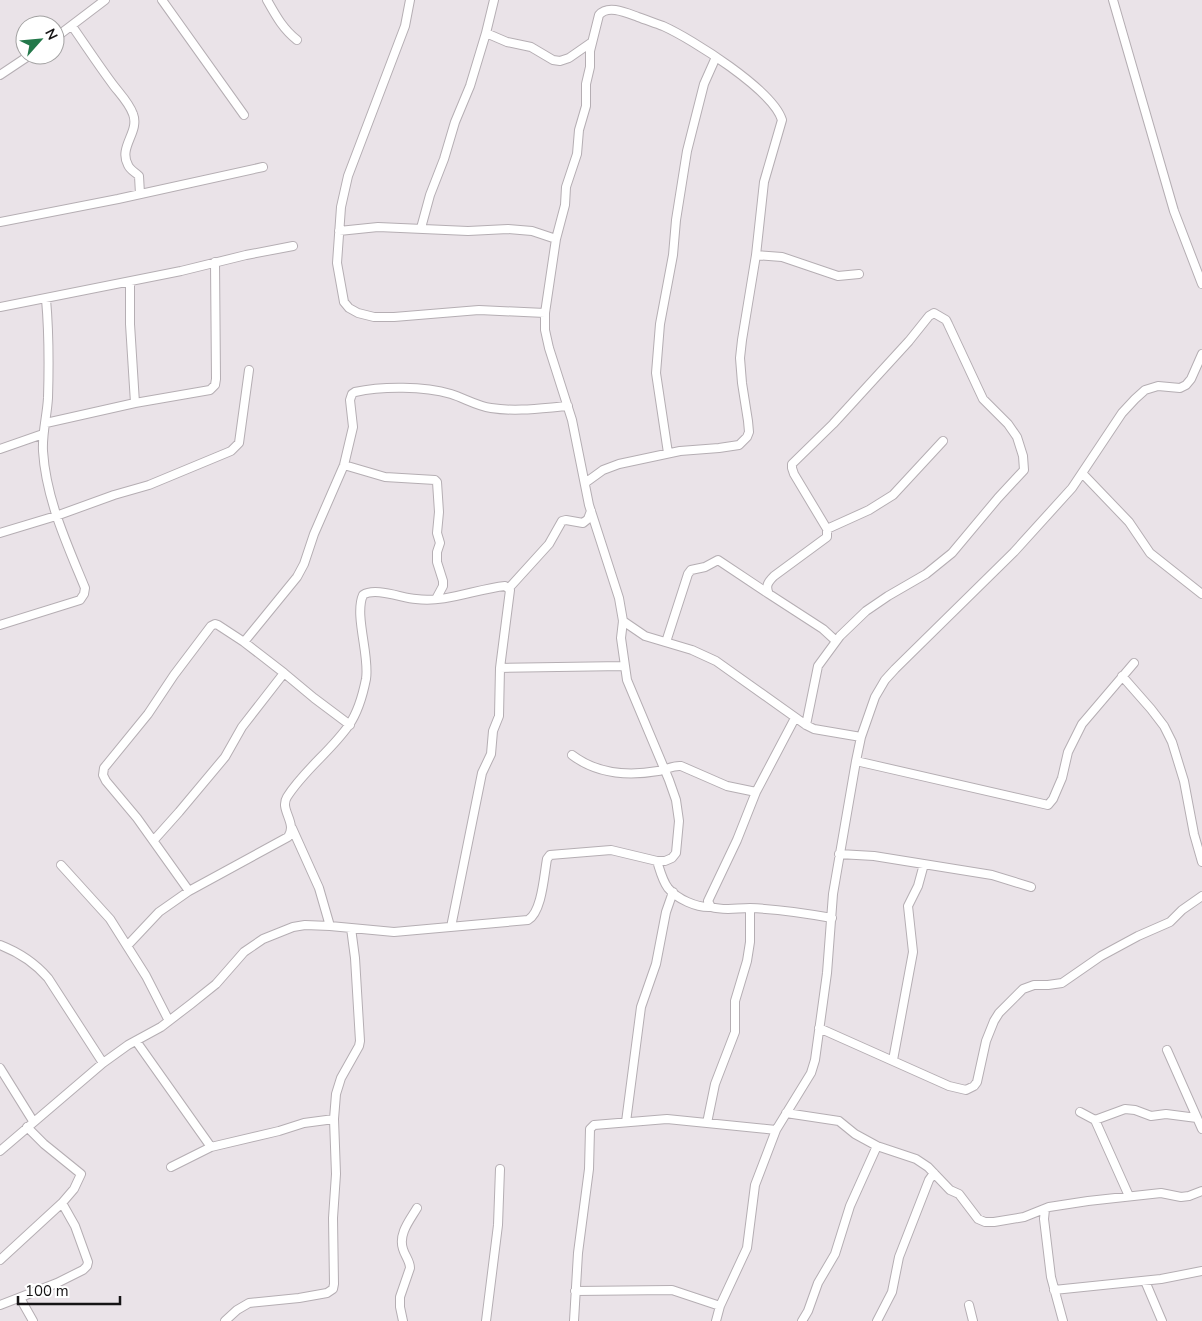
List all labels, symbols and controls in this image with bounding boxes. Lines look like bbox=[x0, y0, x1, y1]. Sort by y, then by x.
north arrow bbox=[15, 15, 65, 65]
text: N bbox=[40, 25, 62, 43]
scale bar bbox=[18, 1274, 120, 1306]
text: 100 m bbox=[25, 1281, 69, 1301]

